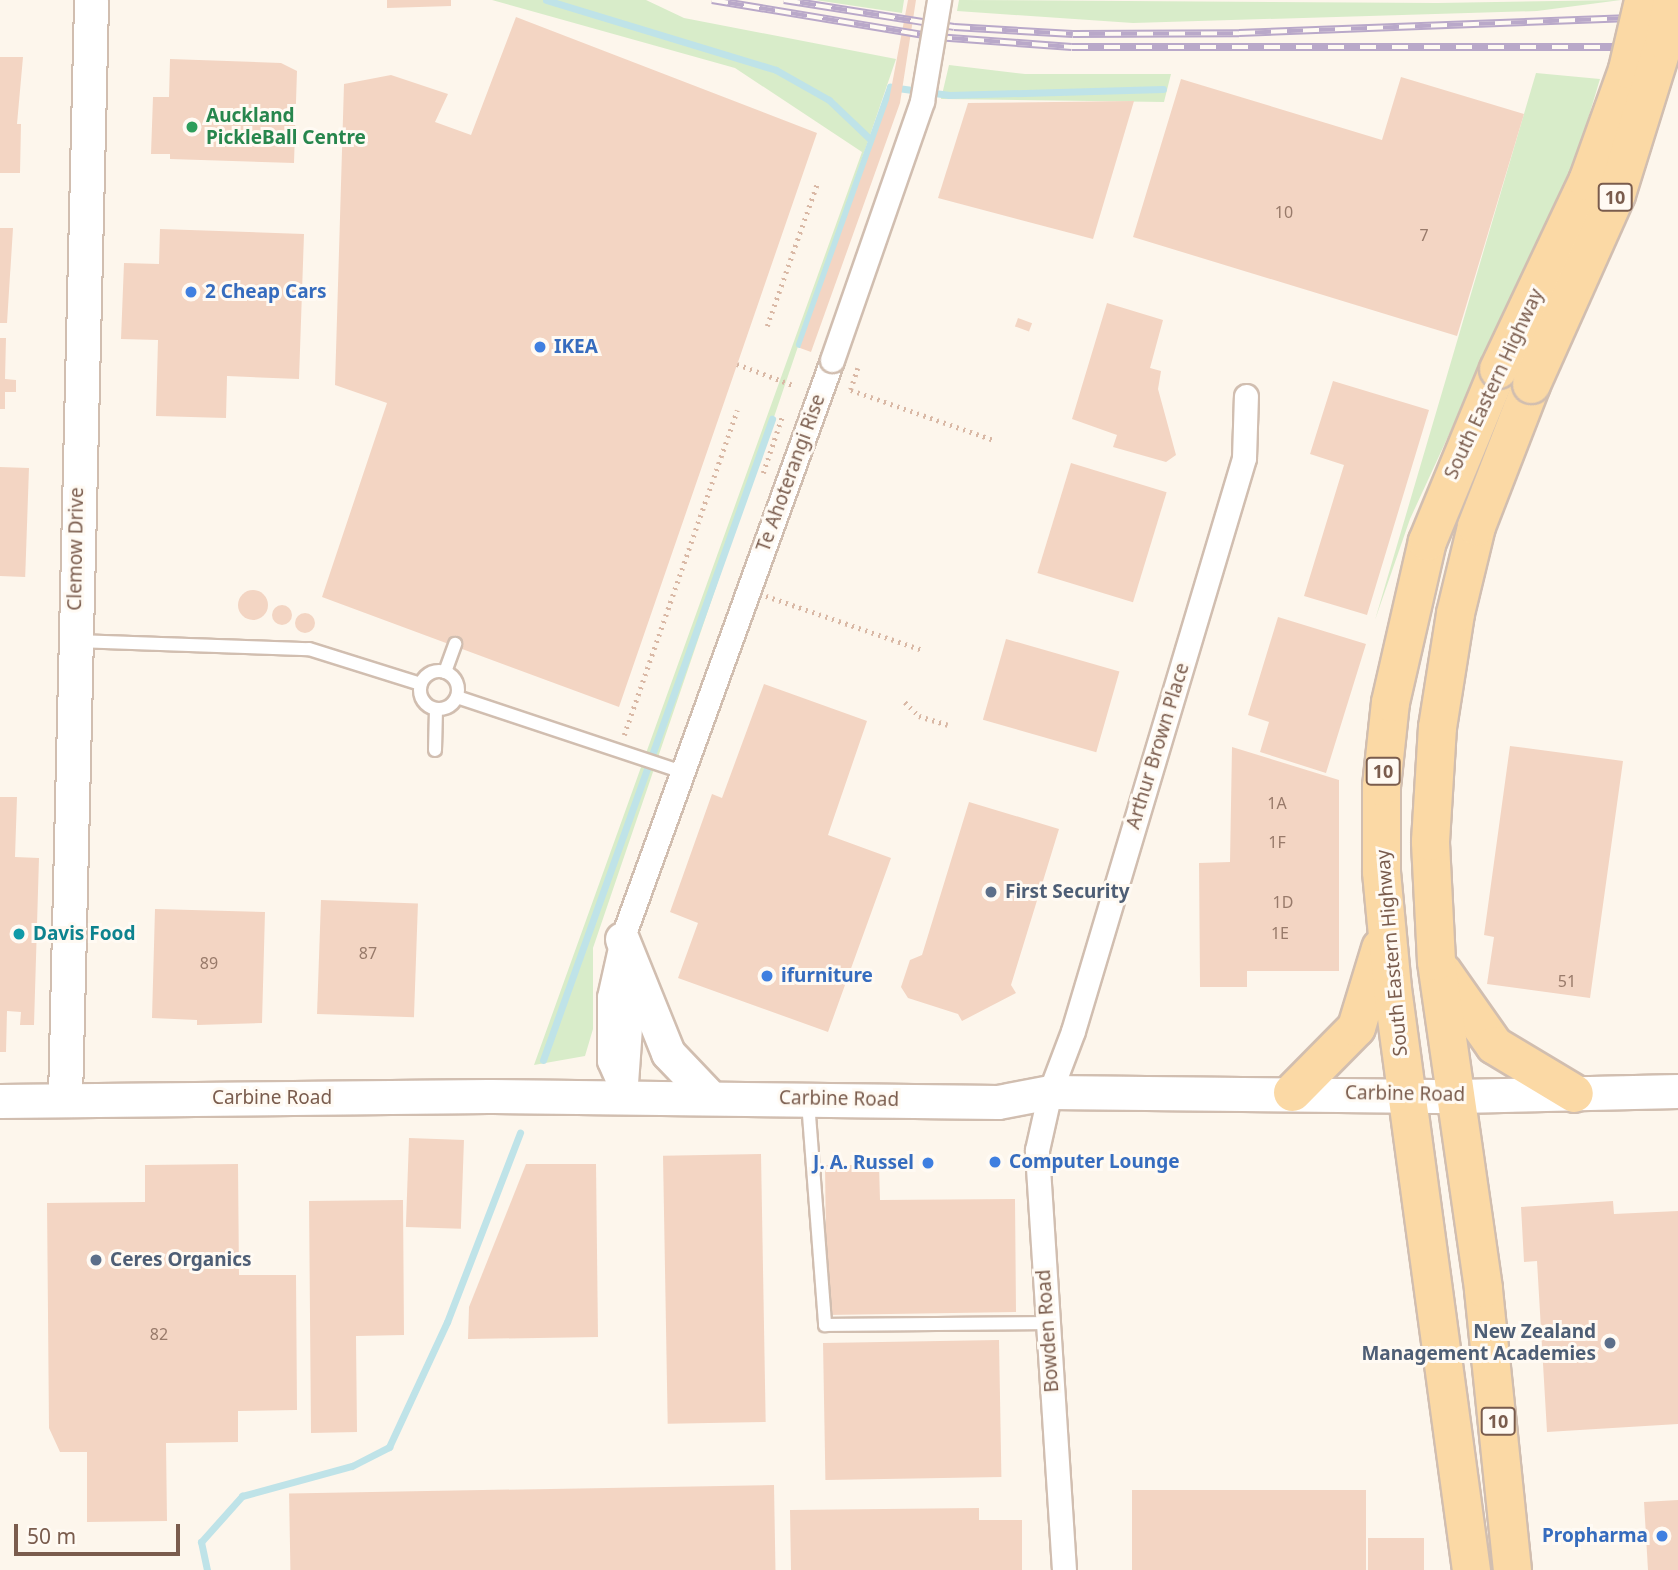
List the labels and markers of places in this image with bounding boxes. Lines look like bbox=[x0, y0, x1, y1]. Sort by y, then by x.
place label: Auckland PickleBall Centre bbox=[206, 105, 366, 149]
marker: Auckland PickleBall Centre bbox=[184, 119, 200, 135]
place label: 2 Cheap Cars bbox=[205, 281, 327, 303]
marker: 2 Cheap Cars bbox=[183, 284, 199, 300]
place label: IKEA bbox=[554, 336, 598, 358]
marker: IKEA bbox=[532, 339, 548, 355]
place label: First Security bbox=[1005, 881, 1130, 903]
marker: First Security bbox=[983, 884, 999, 900]
place label: Davis Food bbox=[33, 923, 135, 945]
marker: Davis Food bbox=[11, 926, 27, 942]
place label: ifurniture bbox=[781, 965, 873, 987]
marker: ifurniture bbox=[759, 968, 775, 984]
place label: Computer Lounge bbox=[1009, 1151, 1180, 1173]
place label: J. A. Russel bbox=[813, 1152, 914, 1174]
marker: Computer Lounge bbox=[987, 1154, 1003, 1170]
marker: J. A. Russel bbox=[920, 1155, 936, 1171]
place label: Ceres Organics bbox=[110, 1249, 252, 1271]
marker: Ceres Organics bbox=[88, 1252, 104, 1268]
place label: New Zealand Management Academies bbox=[1361, 1321, 1596, 1365]
marker: New Zealand Management Academies bbox=[1602, 1335, 1618, 1351]
place label: Propharma bbox=[1542, 1525, 1648, 1547]
marker: Propharma bbox=[1654, 1528, 1670, 1544]

